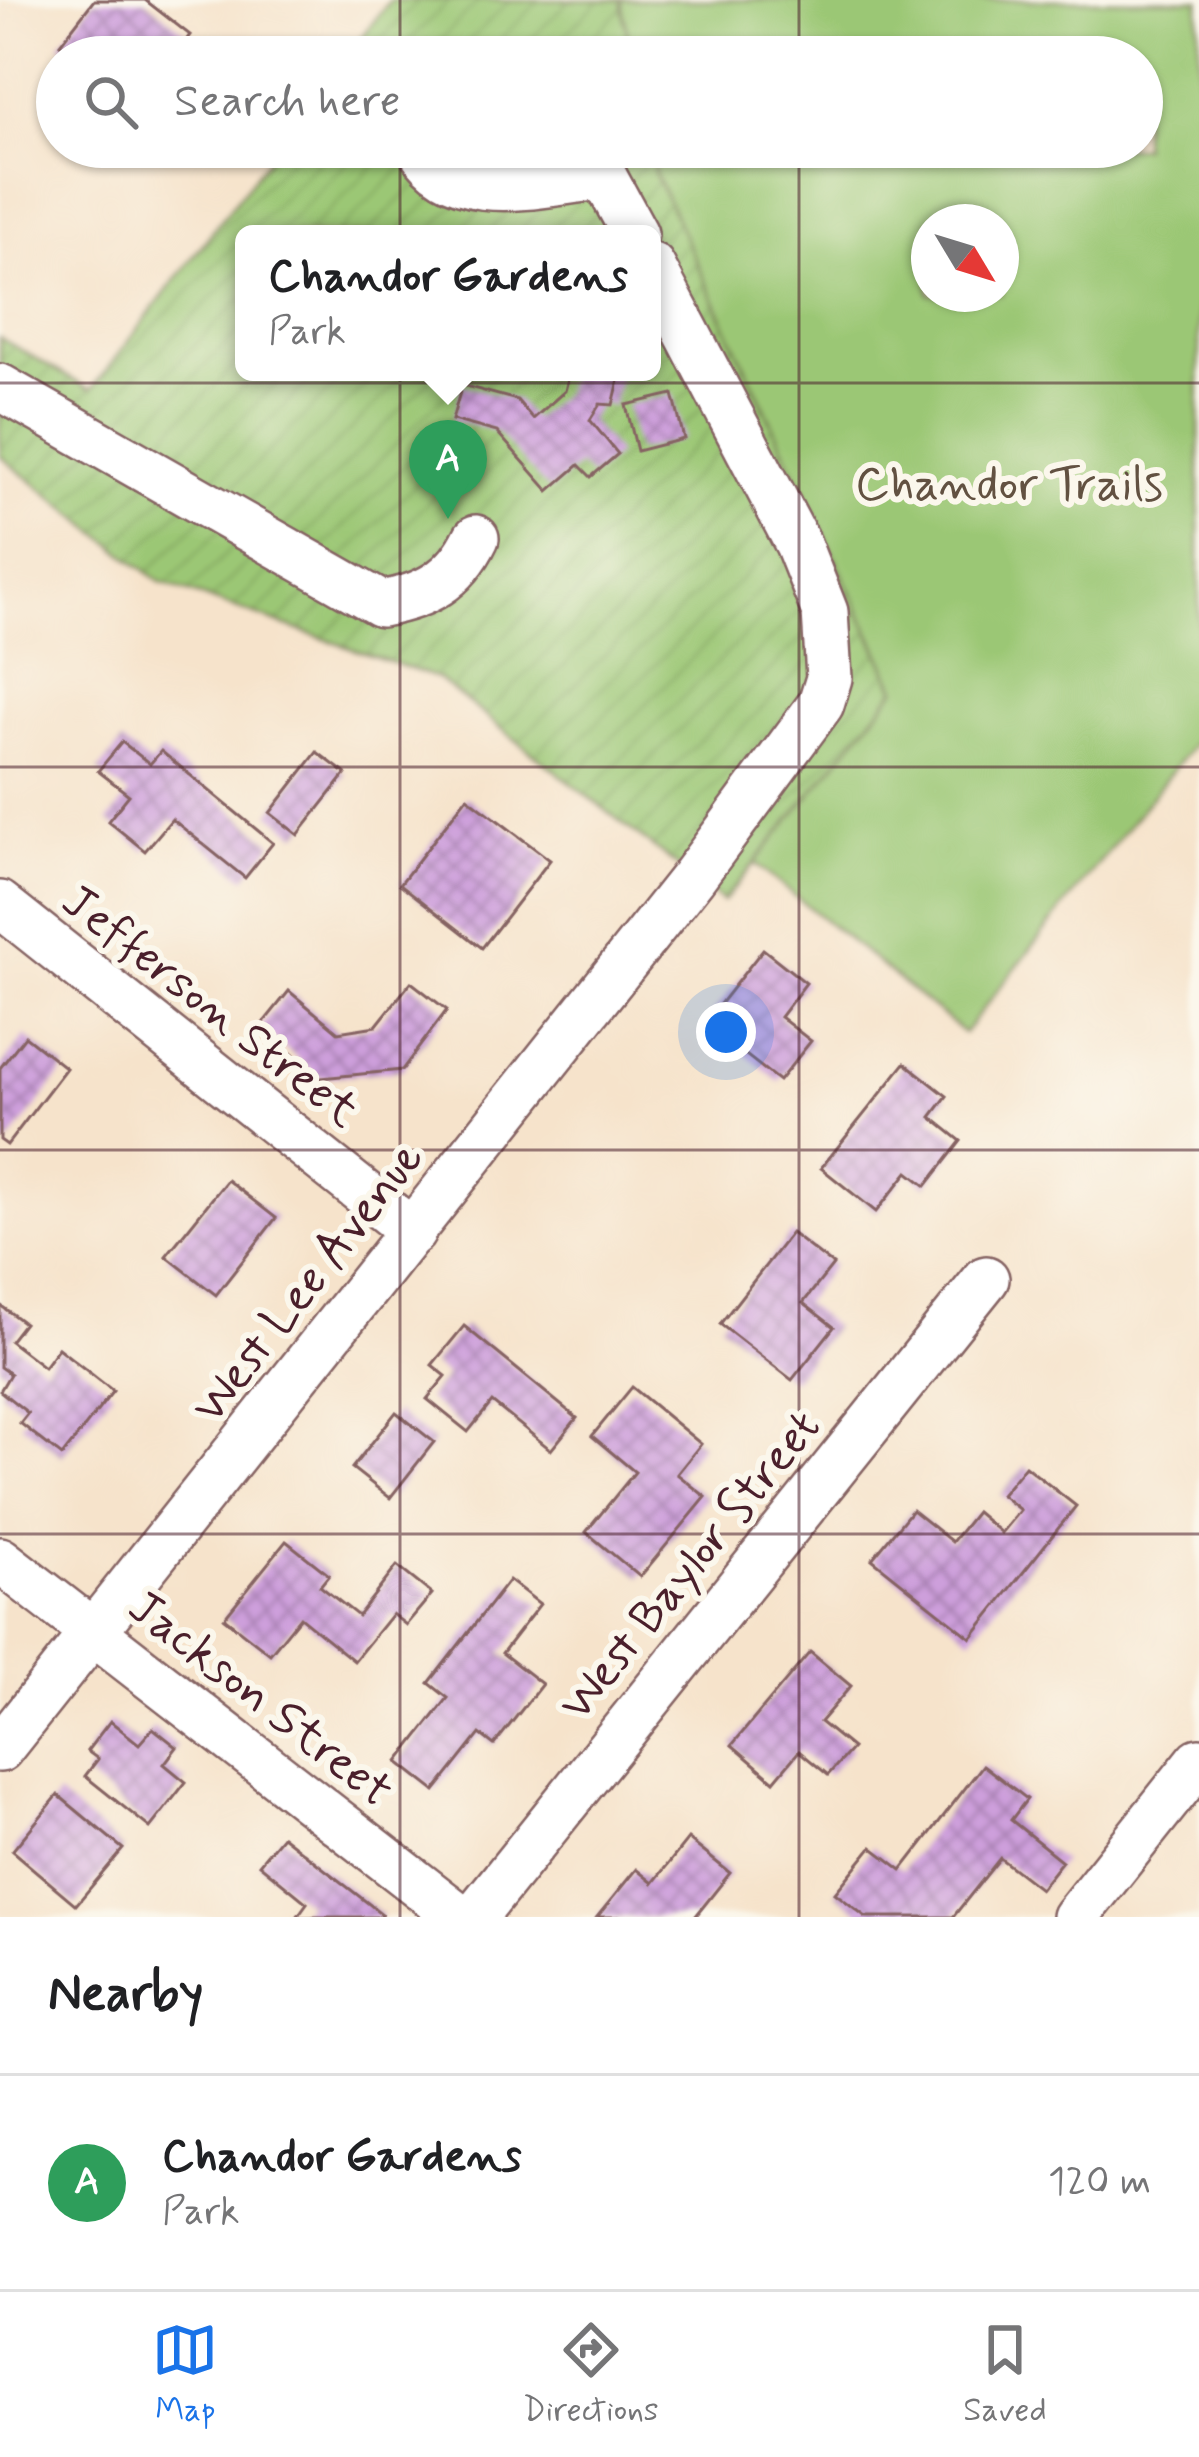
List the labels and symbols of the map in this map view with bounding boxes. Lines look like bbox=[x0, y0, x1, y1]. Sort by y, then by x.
north arrow bbox=[911, 204, 1019, 312]
pin: A bbox=[409, 420, 487, 519]
park label: Chandor Trails bbox=[855, 454, 1163, 517]
street label: Jefferson Street bbox=[48, 871, 371, 1143]
your location bbox=[696, 1002, 756, 1062]
street label: West Lee Avenue bbox=[179, 1129, 439, 1437]
street label: West Baylor Street bbox=[546, 1398, 836, 1735]
street label: Jackson Street bbox=[115, 1577, 405, 1823]

